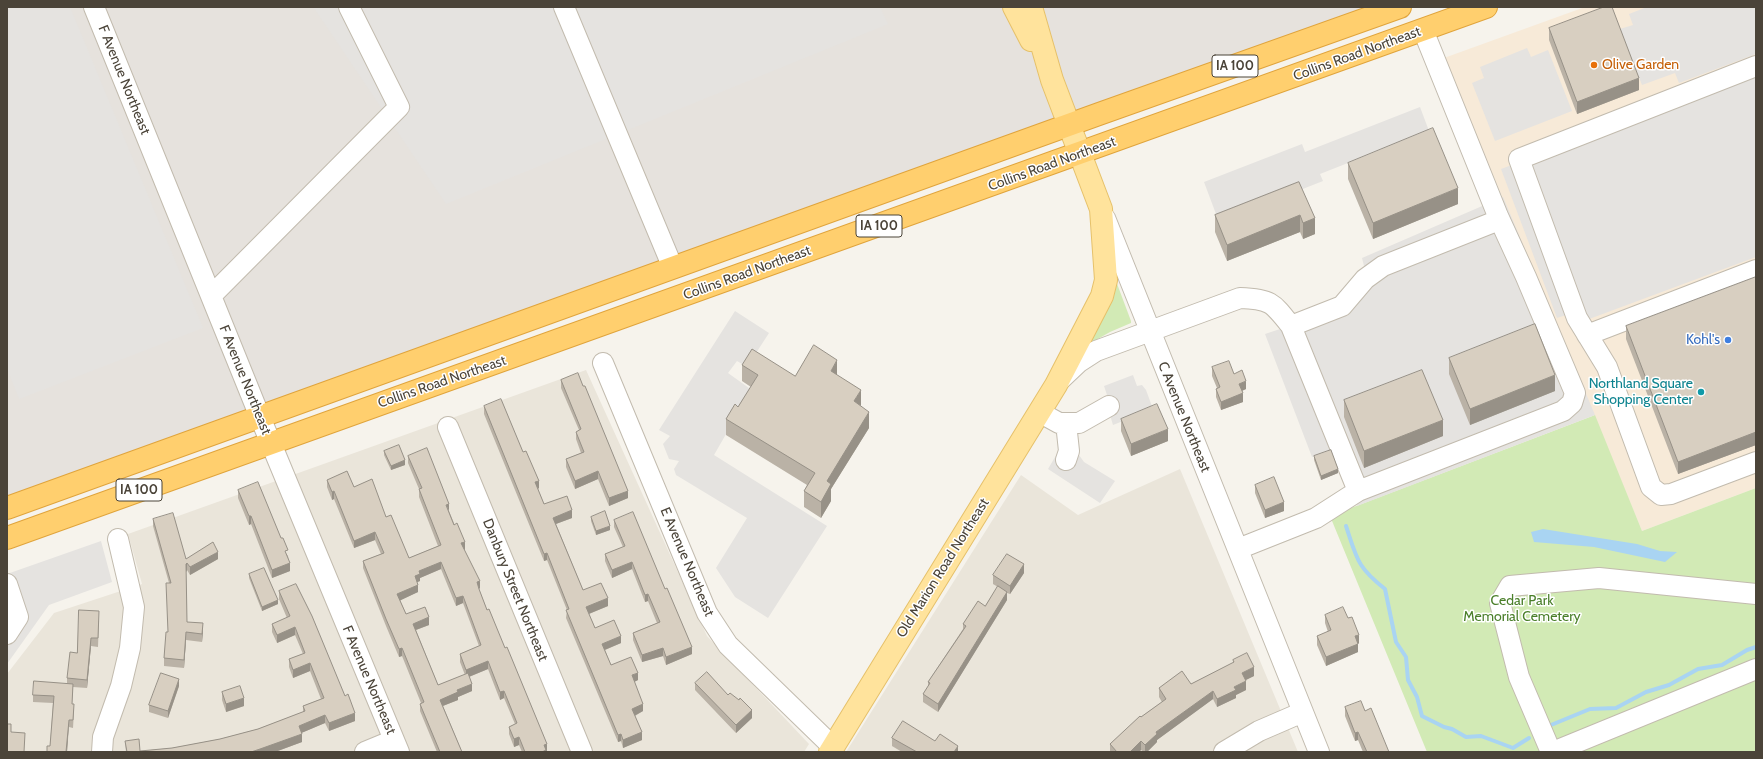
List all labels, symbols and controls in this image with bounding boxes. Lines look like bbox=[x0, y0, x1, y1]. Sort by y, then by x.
street label: F Avenue Northeast bbox=[94, 23, 154, 137]
street label: Collins Road Northeast bbox=[1291, 23, 1423, 85]
road number: IA 100 bbox=[1212, 55, 1258, 77]
place label: Olive Garden bbox=[1602, 57, 1679, 73]
marker: Olive Garden bbox=[1589, 60, 1599, 70]
street label: Collins Road Northeast bbox=[986, 133, 1118, 195]
road number: IA 100 bbox=[856, 215, 902, 237]
street label: Collins Road Northeast bbox=[681, 242, 813, 304]
street label: F Avenue Northeast bbox=[215, 323, 275, 437]
place label: Kohl's bbox=[1686, 332, 1720, 348]
marker: Kohl's bbox=[1723, 335, 1733, 345]
street label: Collins Road Northeast bbox=[376, 352, 508, 412]
street label: C Avenue Northeast bbox=[1154, 359, 1214, 475]
place label: Northland Square Shopping Center bbox=[1589, 376, 1693, 408]
marker: Northland Square Shopping Center bbox=[1696, 387, 1706, 397]
road number: IA 100 bbox=[116, 479, 162, 501]
street label: Old Marion Road Northeast bbox=[893, 495, 993, 641]
street label: E Avenue Northeast bbox=[656, 505, 718, 619]
street label: Danbury Street Northeast bbox=[479, 516, 551, 664]
park label: Cedar Park Memorial Cemetery bbox=[1463, 593, 1581, 626]
street label: F Avenue Northeast bbox=[339, 623, 399, 737]

